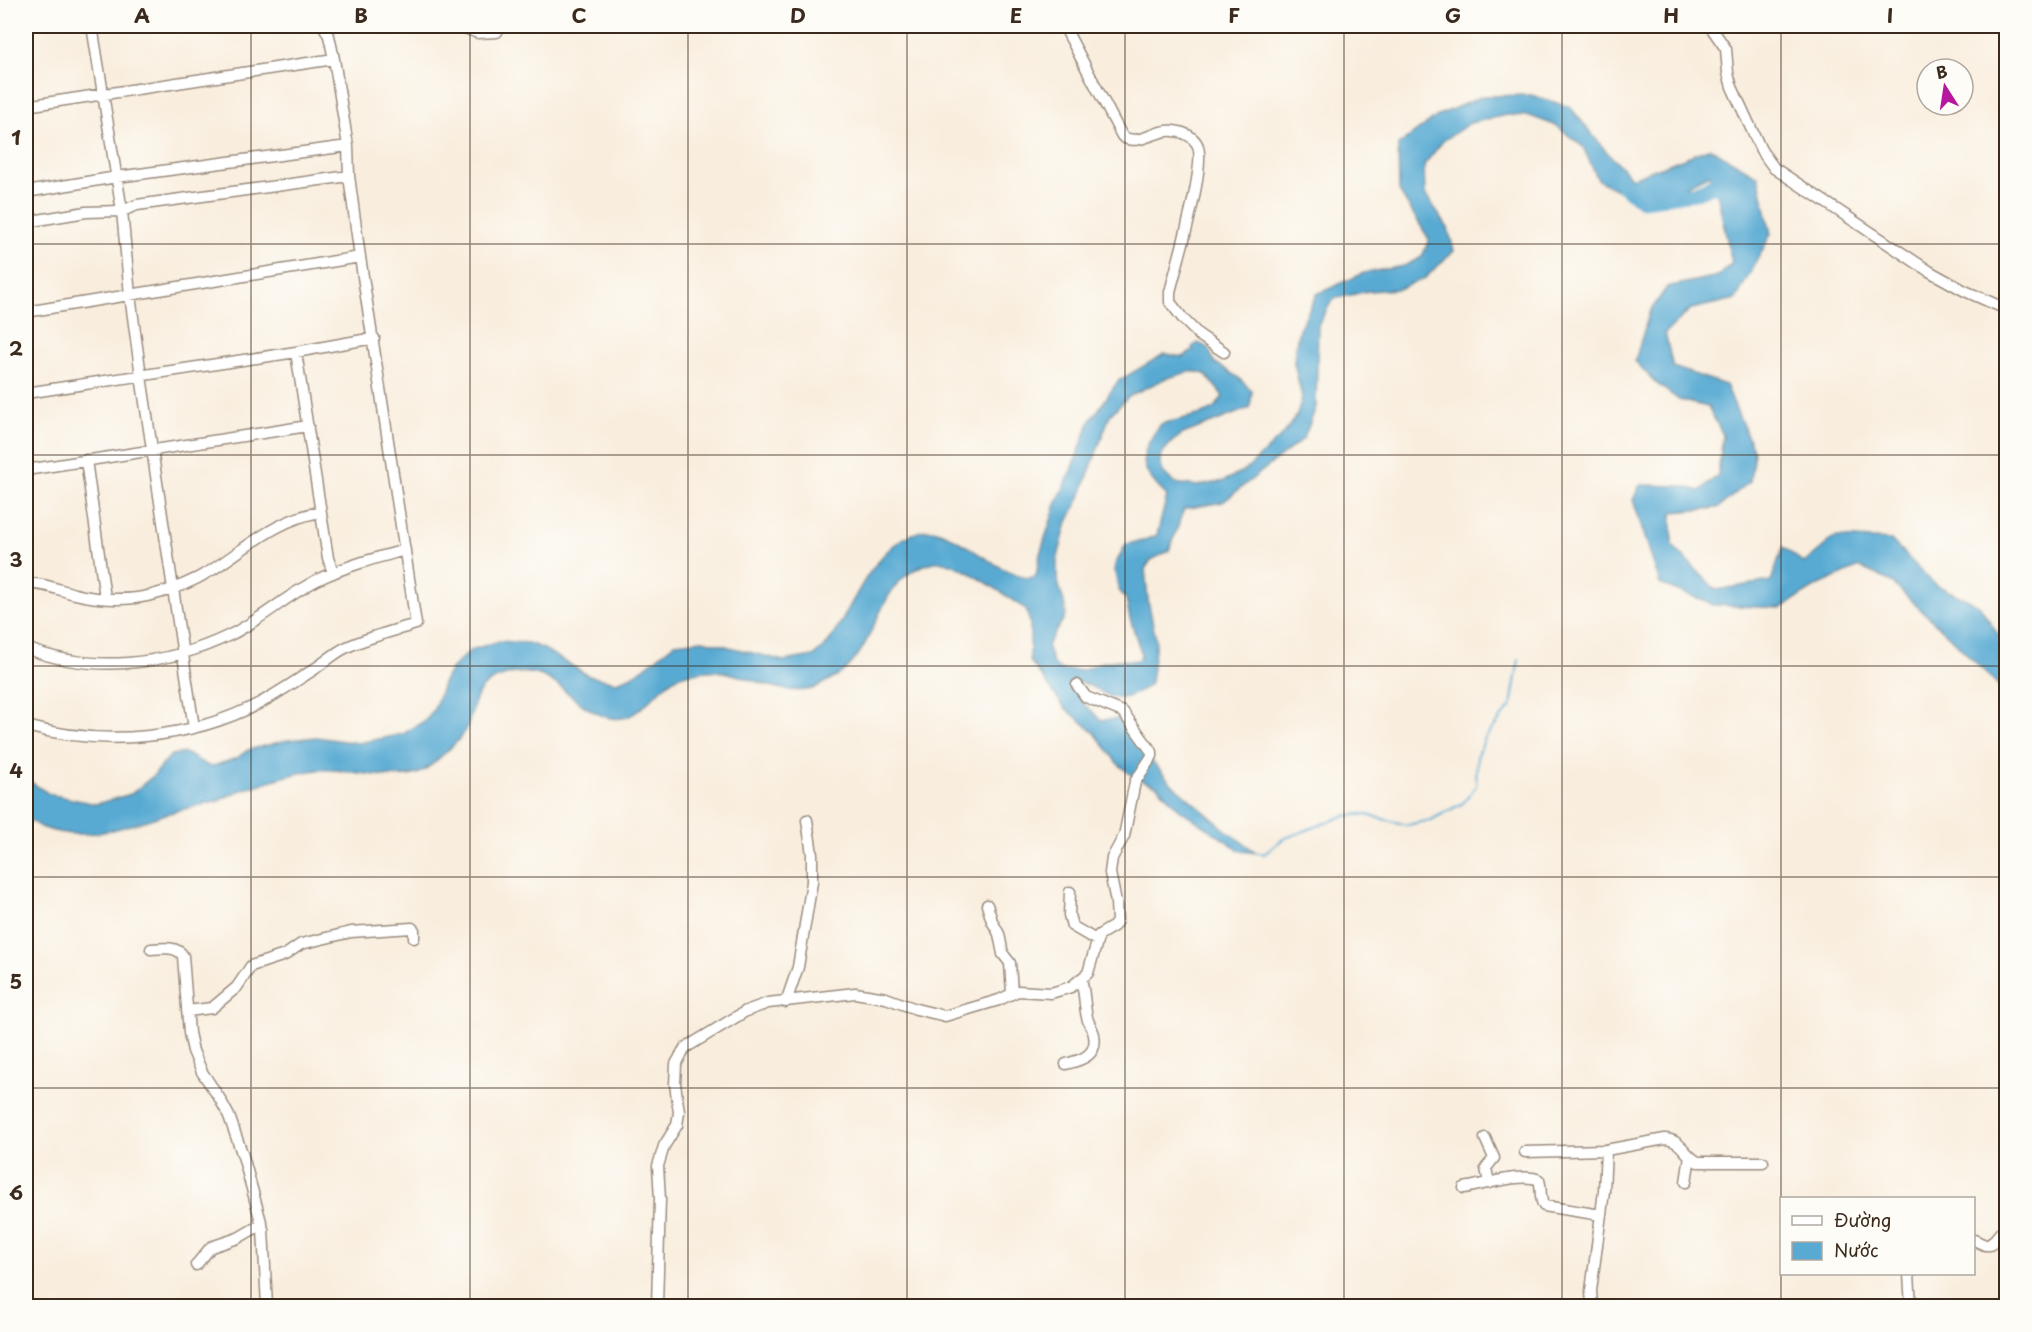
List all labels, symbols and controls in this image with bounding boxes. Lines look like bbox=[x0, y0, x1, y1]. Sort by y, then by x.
text: A bbox=[134, 0, 150, 30]
text: B bbox=[354, 0, 368, 30]
text: C bbox=[571, 0, 587, 30]
text: D bbox=[790, 0, 806, 30]
text: E bbox=[1010, 0, 1022, 30]
text: F bbox=[1228, 0, 1240, 30]
text: G bbox=[1445, 0, 1461, 30]
text: H bbox=[1663, 0, 1679, 30]
text: I bbox=[1887, 0, 1893, 30]
north arrow bbox=[1915, 57, 1975, 117]
text: B bbox=[1934, 58, 1950, 84]
text: 1 bbox=[11, 122, 21, 152]
text: 2 bbox=[9, 333, 23, 363]
text: 3 bbox=[9, 544, 23, 574]
text: 4 bbox=[9, 755, 23, 785]
text: 5 bbox=[10, 966, 22, 996]
text: 6 bbox=[9, 1177, 23, 1207]
legend bbox=[1780, 1197, 1975, 1275]
text: Đường bbox=[1834, 1206, 1891, 1233]
text: Nước bbox=[1834, 1236, 1878, 1263]

